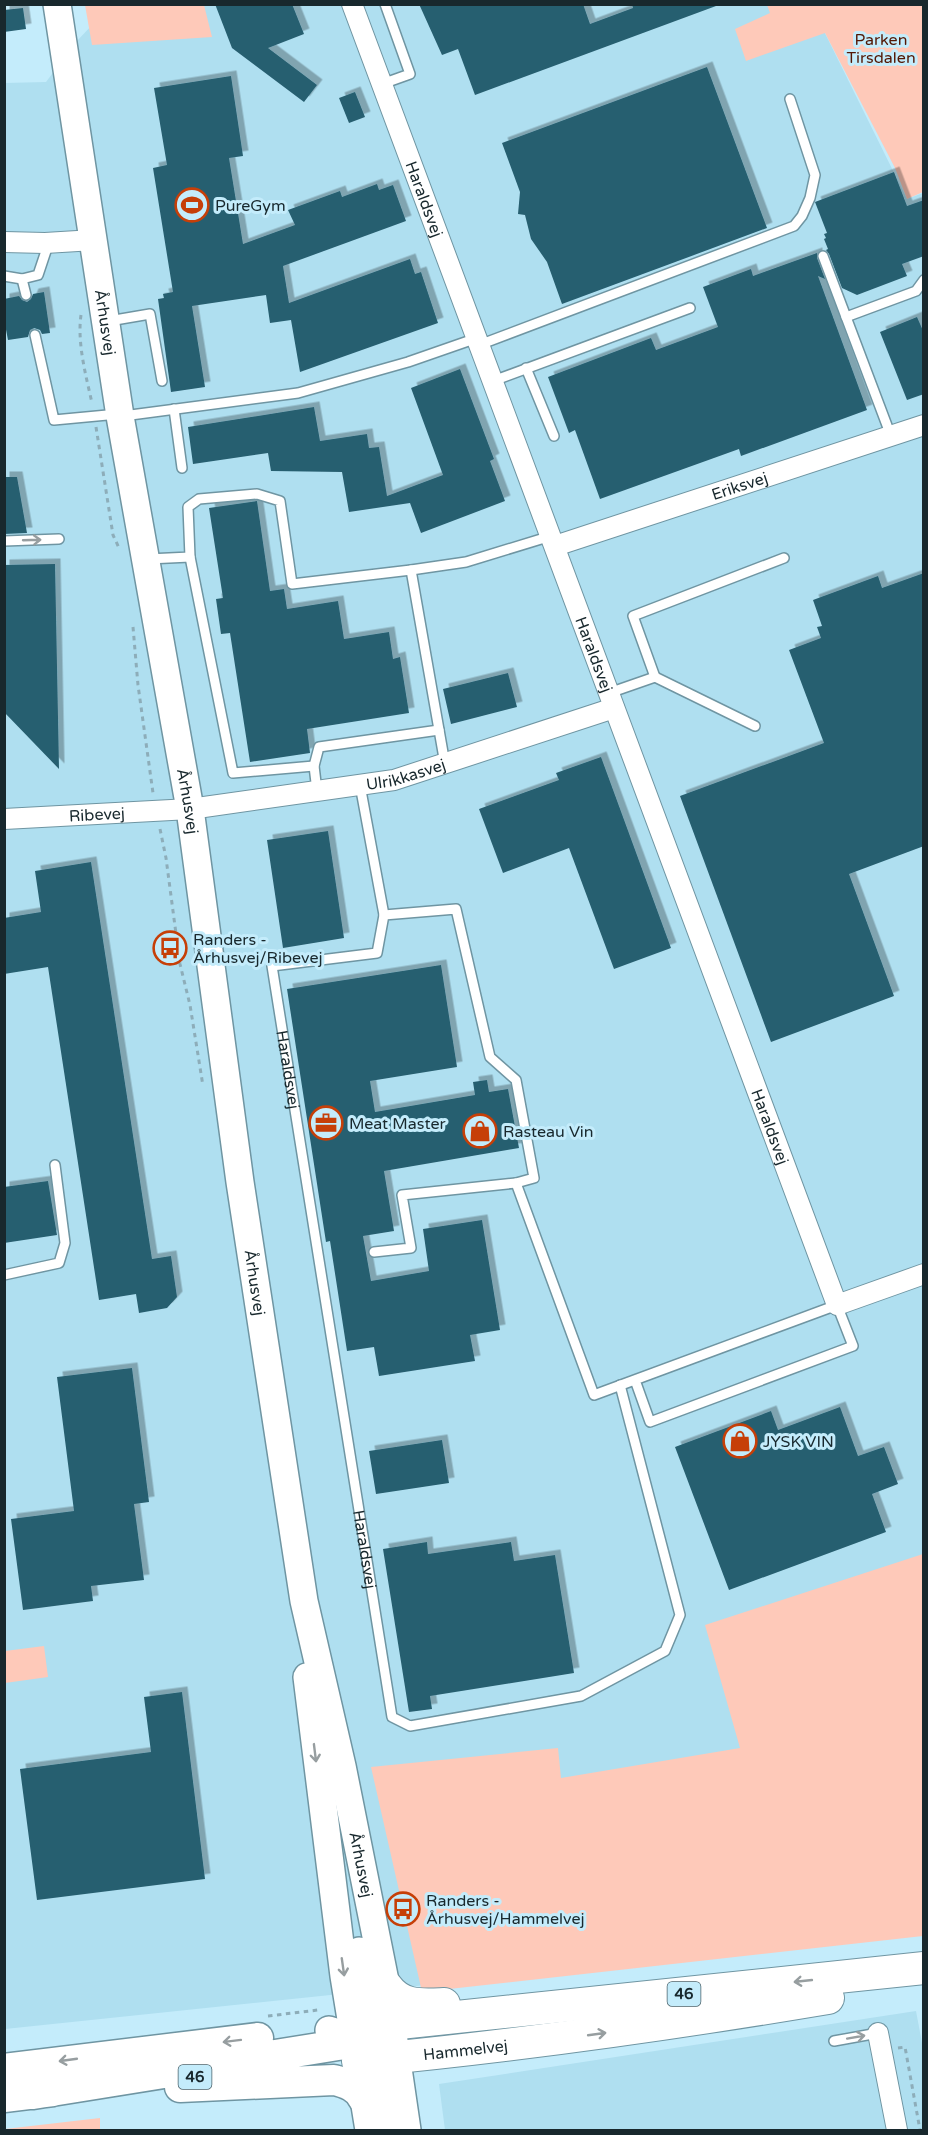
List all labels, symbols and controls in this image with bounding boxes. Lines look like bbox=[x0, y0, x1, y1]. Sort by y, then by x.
park label: Parken Tirsdalen bbox=[846, 30, 916, 68]
street label: Haraldsvej bbox=[400, 159, 447, 240]
sports icon: PureGym bbox=[174, 187, 210, 223]
place label: PureGym bbox=[215, 196, 286, 216]
street label: Århusvej bbox=[90, 288, 120, 357]
street label: Eriksvej bbox=[709, 468, 770, 505]
one-way arrow bbox=[21, 534, 41, 545]
street label: Haraldsvej bbox=[570, 614, 617, 695]
street label: Ulrikkasvej bbox=[365, 755, 448, 795]
street label: Århusvej bbox=[172, 767, 202, 836]
street label: Ribevej bbox=[68, 804, 125, 826]
bus stop icon: Randers - Århusvej/Ribevej bbox=[152, 930, 188, 966]
place label: Randers - Århusvej/Ribevej bbox=[193, 930, 323, 968]
street label: Haraldsvej bbox=[271, 1029, 304, 1110]
street label: Haraldsvej bbox=[746, 1086, 793, 1168]
office icon: Meat Master bbox=[308, 1105, 344, 1141]
shop icon: Rasteau Vin bbox=[462, 1113, 498, 1149]
place label: Meat Master bbox=[349, 1114, 446, 1134]
place label: Rasteau Vin bbox=[503, 1122, 594, 1142]
street label: Århusvej bbox=[239, 1248, 269, 1317]
shop icon: JYSK VIN bbox=[722, 1423, 758, 1459]
place label: JYSK VIN bbox=[763, 1432, 834, 1452]
street label: Haraldsvej bbox=[348, 1509, 380, 1590]
one-way arrow bbox=[310, 1742, 321, 1762]
street label: Århusvej bbox=[344, 1830, 377, 1899]
bus stop icon: Randers - Århusvej/Hammelvej bbox=[385, 1891, 421, 1927]
place label: Randers - Århusvej/Hammelvej bbox=[426, 1891, 585, 1929]
one-way arrow bbox=[337, 1957, 348, 1977]
one-way arrow bbox=[793, 1976, 813, 1987]
road number: 46 bbox=[668, 1982, 700, 2006]
one-way arrow bbox=[587, 2028, 607, 2039]
one-way arrow bbox=[846, 2031, 865, 2042]
one-way arrow bbox=[222, 2036, 242, 2047]
street label: Hammelvej bbox=[422, 2036, 509, 2065]
one-way arrow bbox=[59, 2055, 78, 2066]
road number: 46 bbox=[178, 2065, 212, 2089]

